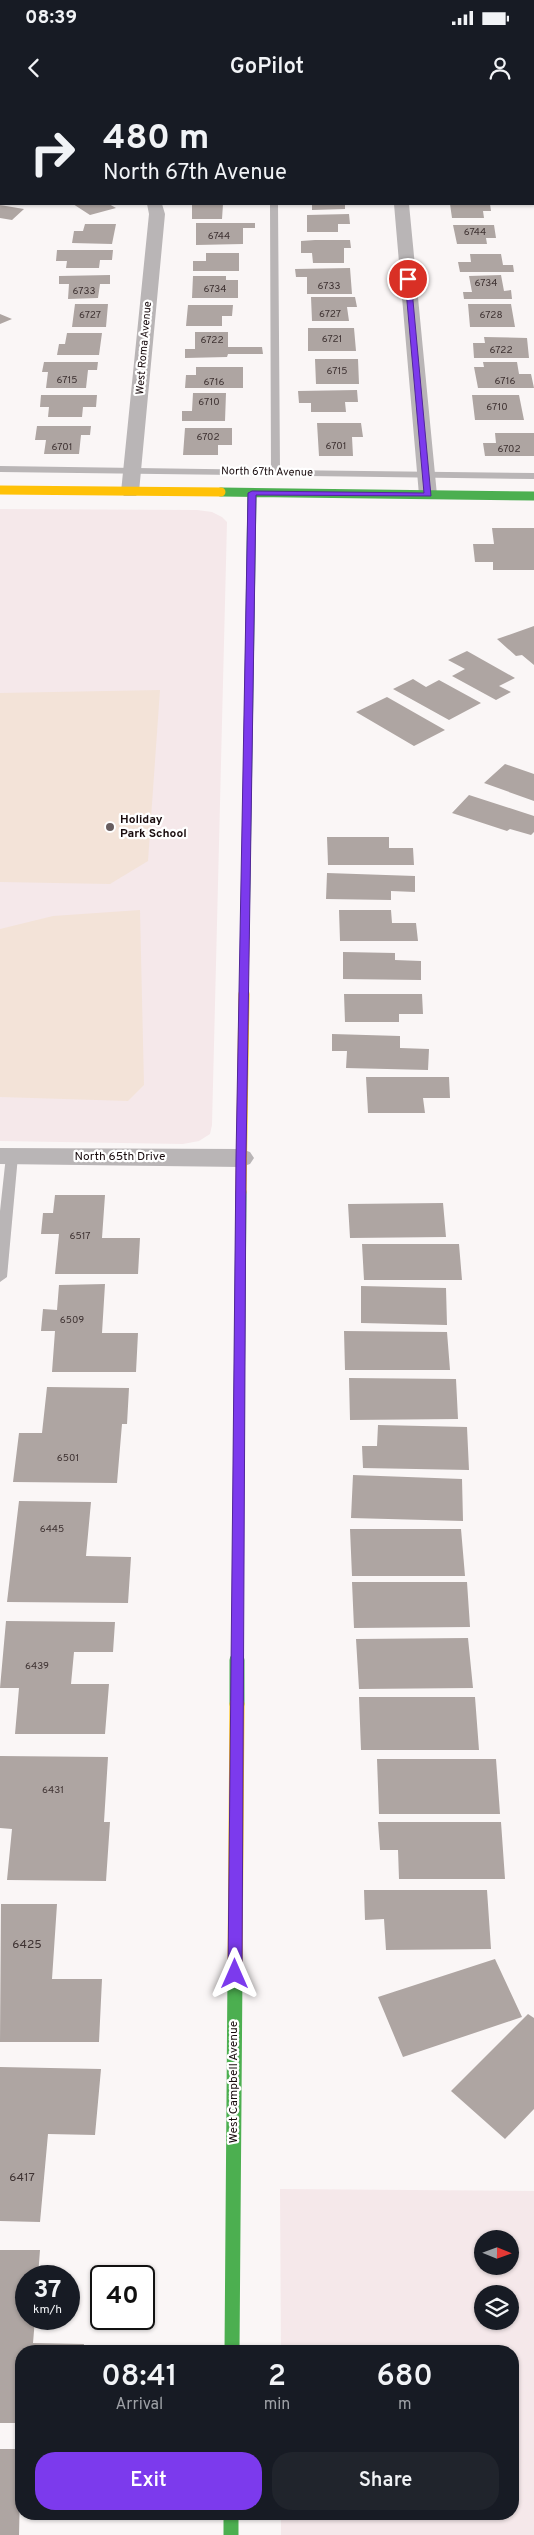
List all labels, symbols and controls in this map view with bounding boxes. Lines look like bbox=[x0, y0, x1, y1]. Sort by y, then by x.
text: 08:39 bbox=[25, 6, 77, 30]
icon: back bbox=[20, 54, 48, 82]
text: GoPilot bbox=[230, 54, 304, 81]
icon: person bbox=[486, 54, 514, 82]
text: 480 m bbox=[103, 117, 209, 161]
icon: right bbox=[20, 120, 85, 185]
text: North 67th Avenue bbox=[103, 160, 287, 187]
house number: 6744 bbox=[464, 226, 486, 239]
house number: 6744 bbox=[208, 230, 230, 243]
pin bbox=[387, 258, 429, 300]
icon: arrive bbox=[394, 265, 422, 293]
house number: 6734 bbox=[474, 277, 498, 290]
house number: 6733 bbox=[318, 280, 340, 293]
house number: 6734 bbox=[203, 283, 227, 296]
house number: 6733 bbox=[73, 285, 95, 298]
street label: West Roma Avenue bbox=[133, 301, 155, 395]
house number: 6727 bbox=[319, 308, 341, 321]
house number: 6727 bbox=[79, 309, 101, 322]
house number: 6728 bbox=[479, 309, 503, 322]
house number: 6721 bbox=[322, 333, 342, 346]
house number: 6722 bbox=[200, 334, 224, 347]
house number: 6722 bbox=[489, 344, 513, 357]
house number: 6715 bbox=[326, 365, 348, 378]
house number: 6715 bbox=[56, 374, 78, 387]
house number: 6716 bbox=[495, 375, 515, 388]
house number: 6716 bbox=[204, 376, 224, 389]
house number: 6710 bbox=[198, 396, 220, 409]
house number: 6710 bbox=[486, 401, 508, 414]
house number: 6702 bbox=[196, 431, 220, 444]
house number: 6701 bbox=[326, 440, 346, 453]
house number: 6701 bbox=[52, 441, 72, 454]
house number: 6702 bbox=[497, 443, 521, 456]
street label: North 67th Avenue bbox=[221, 464, 313, 480]
place label: Holiday Park School bbox=[120, 812, 187, 842]
marker: Holiday Park School bbox=[104, 821, 116, 833]
street label: North 65th Drive bbox=[75, 1149, 165, 1165]
house number: 6517 bbox=[69, 1230, 91, 1243]
house number: 6509 bbox=[60, 1314, 84, 1327]
house number: 6501 bbox=[57, 1452, 79, 1465]
house number: 6445 bbox=[40, 1523, 64, 1536]
house number: 6439 bbox=[25, 1660, 49, 1673]
house number: 6431 bbox=[42, 1784, 64, 1797]
house number: 6425 bbox=[12, 1937, 42, 1953]
position arrow bbox=[208, 1947, 260, 1999]
street label: West Campbell Avenue bbox=[226, 2021, 242, 2143]
house number: 6417 bbox=[9, 2170, 35, 2186]
north arrow bbox=[474, 2230, 519, 2275]
map controls bbox=[474, 2230, 519, 2330]
speed limit sign: 40 bbox=[90, 2265, 155, 2330]
text: 37 bbox=[33, 2275, 62, 2307]
button: layers bbox=[474, 2285, 519, 2330]
text: km/h bbox=[33, 2302, 62, 2318]
text: 08:41 bbox=[101, 2359, 177, 2396]
text: 2 bbox=[268, 2359, 286, 2396]
text: 680 bbox=[377, 2359, 433, 2396]
text: Arrival bbox=[116, 2395, 163, 2415]
text: min bbox=[264, 2395, 290, 2415]
text: m bbox=[398, 2395, 411, 2415]
button: Exit bbox=[35, 2452, 262, 2510]
button: Share bbox=[272, 2452, 499, 2510]

